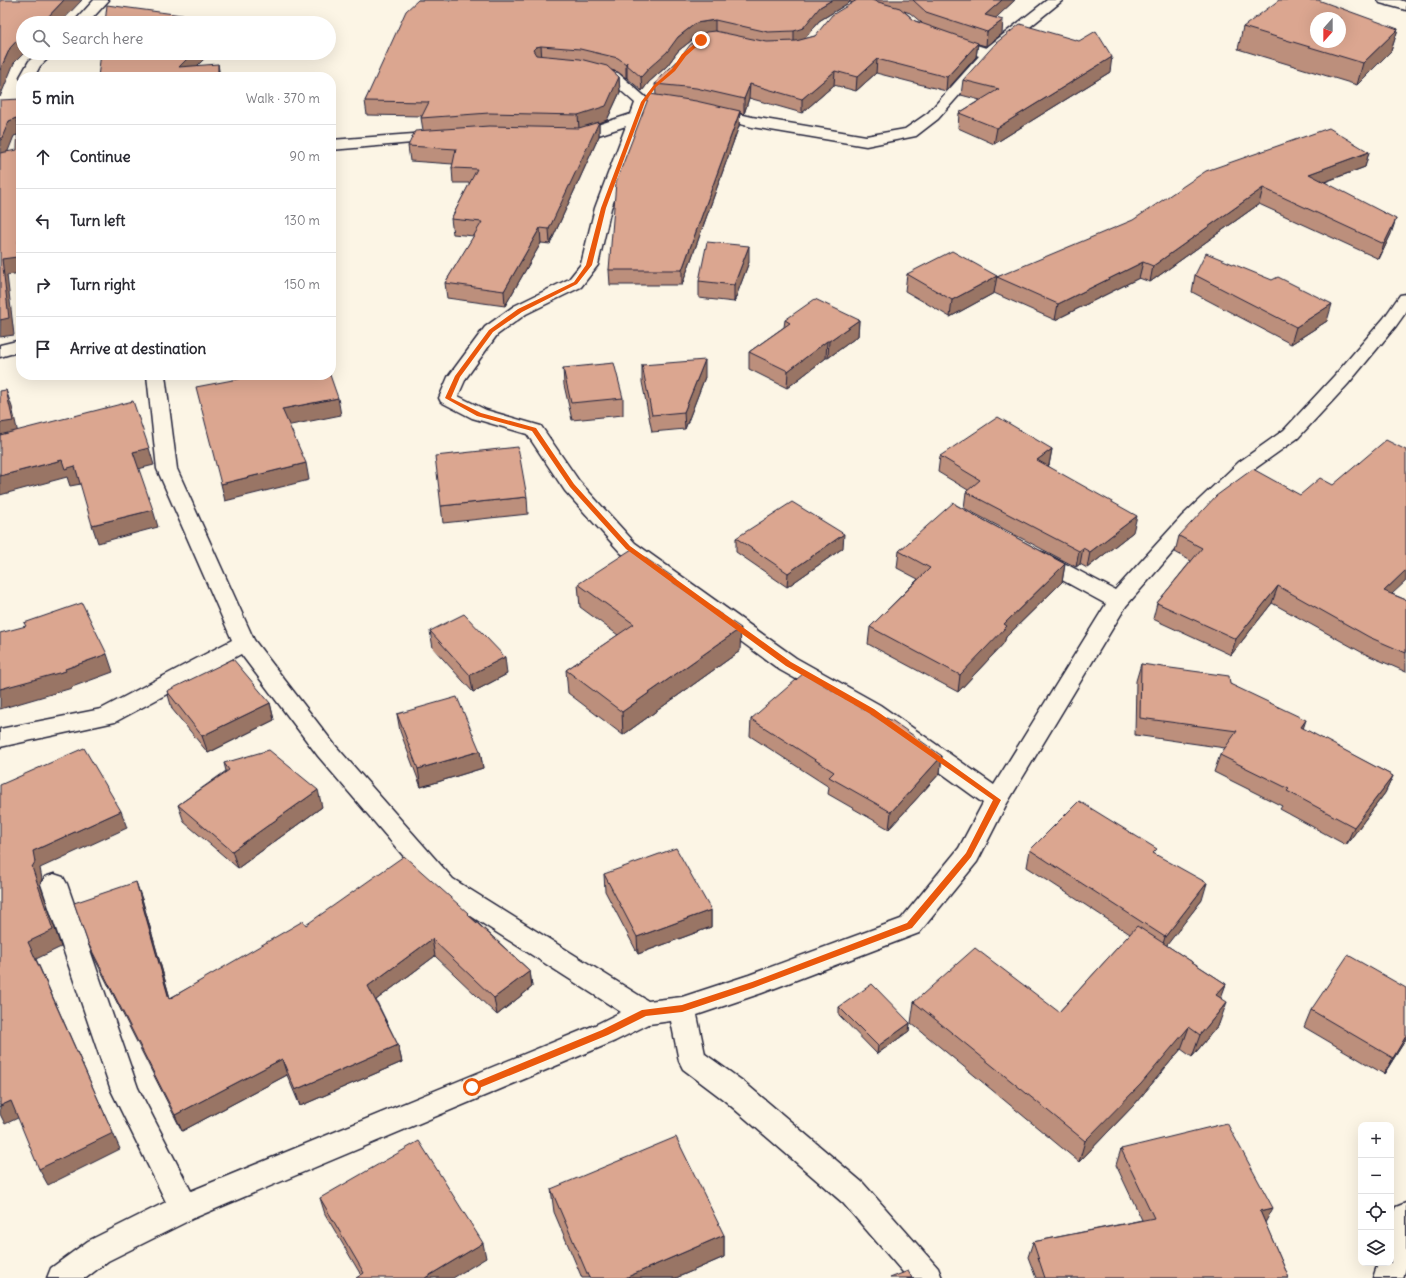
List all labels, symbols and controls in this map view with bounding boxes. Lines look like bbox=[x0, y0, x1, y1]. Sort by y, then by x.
north arrow bbox=[1310, 12, 1346, 48]
search box bbox=[16, 16, 336, 60]
icon: search bbox=[30, 27, 52, 49]
text: Search here bbox=[62, 29, 143, 48]
route end bbox=[692, 31, 710, 49]
text: 5 min bbox=[32, 87, 74, 109]
text: Walk · 370 m bbox=[246, 90, 320, 107]
icon: ahead bbox=[32, 146, 54, 168]
text: Continue bbox=[70, 147, 131, 166]
text: 90 m bbox=[289, 148, 320, 165]
icon: left bbox=[32, 210, 54, 232]
text: Turn left bbox=[70, 211, 125, 230]
text: 130 m bbox=[284, 212, 320, 229]
icon: right bbox=[32, 274, 54, 296]
text: Turn right bbox=[70, 275, 135, 294]
text: 150 m bbox=[284, 276, 320, 293]
icon: arrive bbox=[32, 338, 54, 360]
text: Arrive at destination bbox=[70, 339, 206, 358]
route start bbox=[463, 1078, 481, 1096]
map controls bbox=[1358, 1122, 1394, 1266]
button: + bbox=[1358, 1122, 1394, 1158]
button: − bbox=[1358, 1158, 1394, 1194]
button: locate bbox=[1358, 1194, 1394, 1230]
button: layers bbox=[1358, 1230, 1394, 1266]

